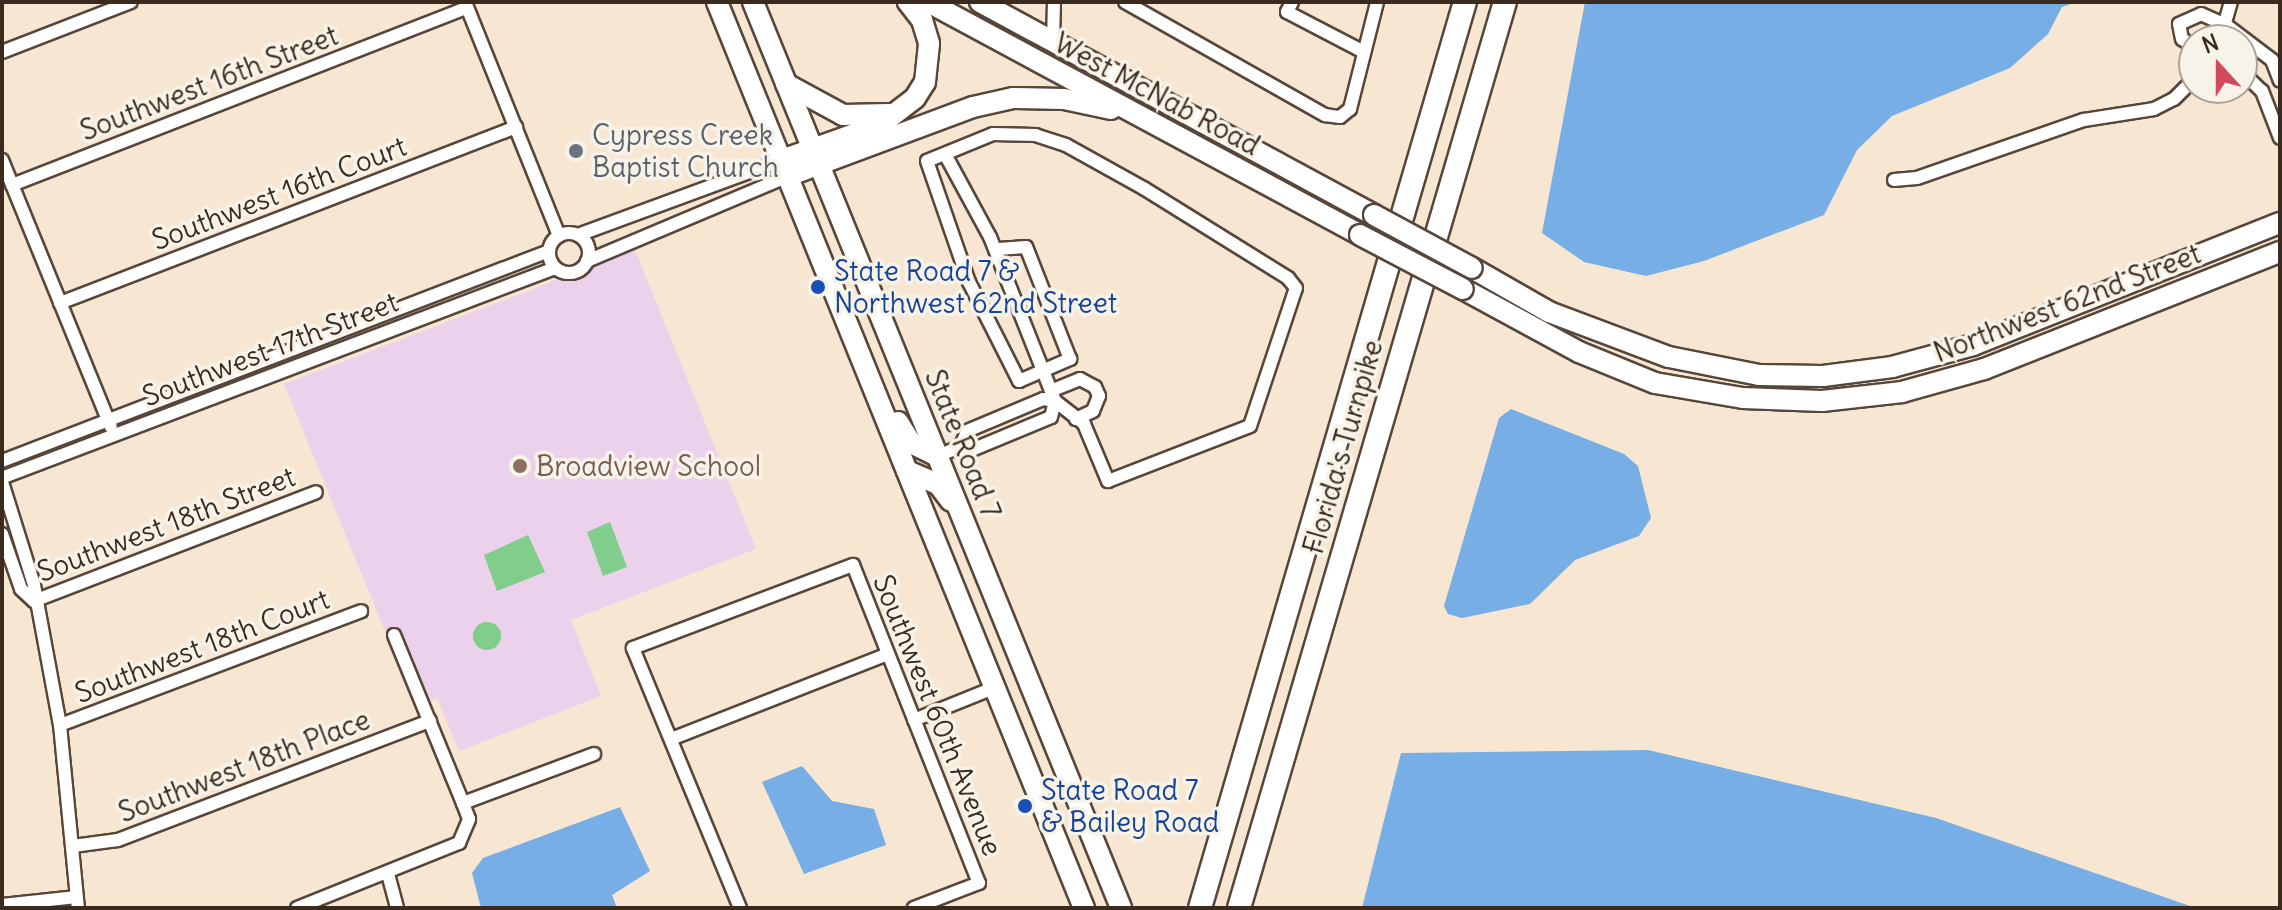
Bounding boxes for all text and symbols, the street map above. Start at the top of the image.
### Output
street label: Southwest 16th Street [75,18,343,148]
north arrow [2178,24,2258,104]
street label: West McNab Road [1048,26,1266,162]
text: N [2198,28,2222,59]
place label: Cypress Creek Baptist Church [592,118,779,184]
street label: Southwest 16th Court [147,129,411,257]
marker: Cypress Creek Baptist Church [567,142,585,160]
street label: Northwest 62nd Street [1929,237,2205,369]
place label: State Road 7 & Northwest 62nd Street [834,254,1117,320]
marker: State Road 7 & Northwest 62nd Street [809,278,827,296]
street label: Southwest 17th Street [138,285,402,413]
street label: Florida's Turnpike [1296,336,1390,558]
street label: State Road 7 [918,365,1008,523]
place label: Broadview School [536,449,761,483]
marker: Broadview School [511,457,529,475]
street label: Southwest 18th Street [32,459,300,589]
street label: Southwest 60th Avenue [866,570,1010,860]
street label: Southwest 18th Court [70,582,334,710]
street label: Southwest 18th Place [114,703,374,829]
place label: State Road 7 & Bailey Road [1041,773,1219,839]
marker: State Road 7 & Bailey Road [1016,797,1034,815]

